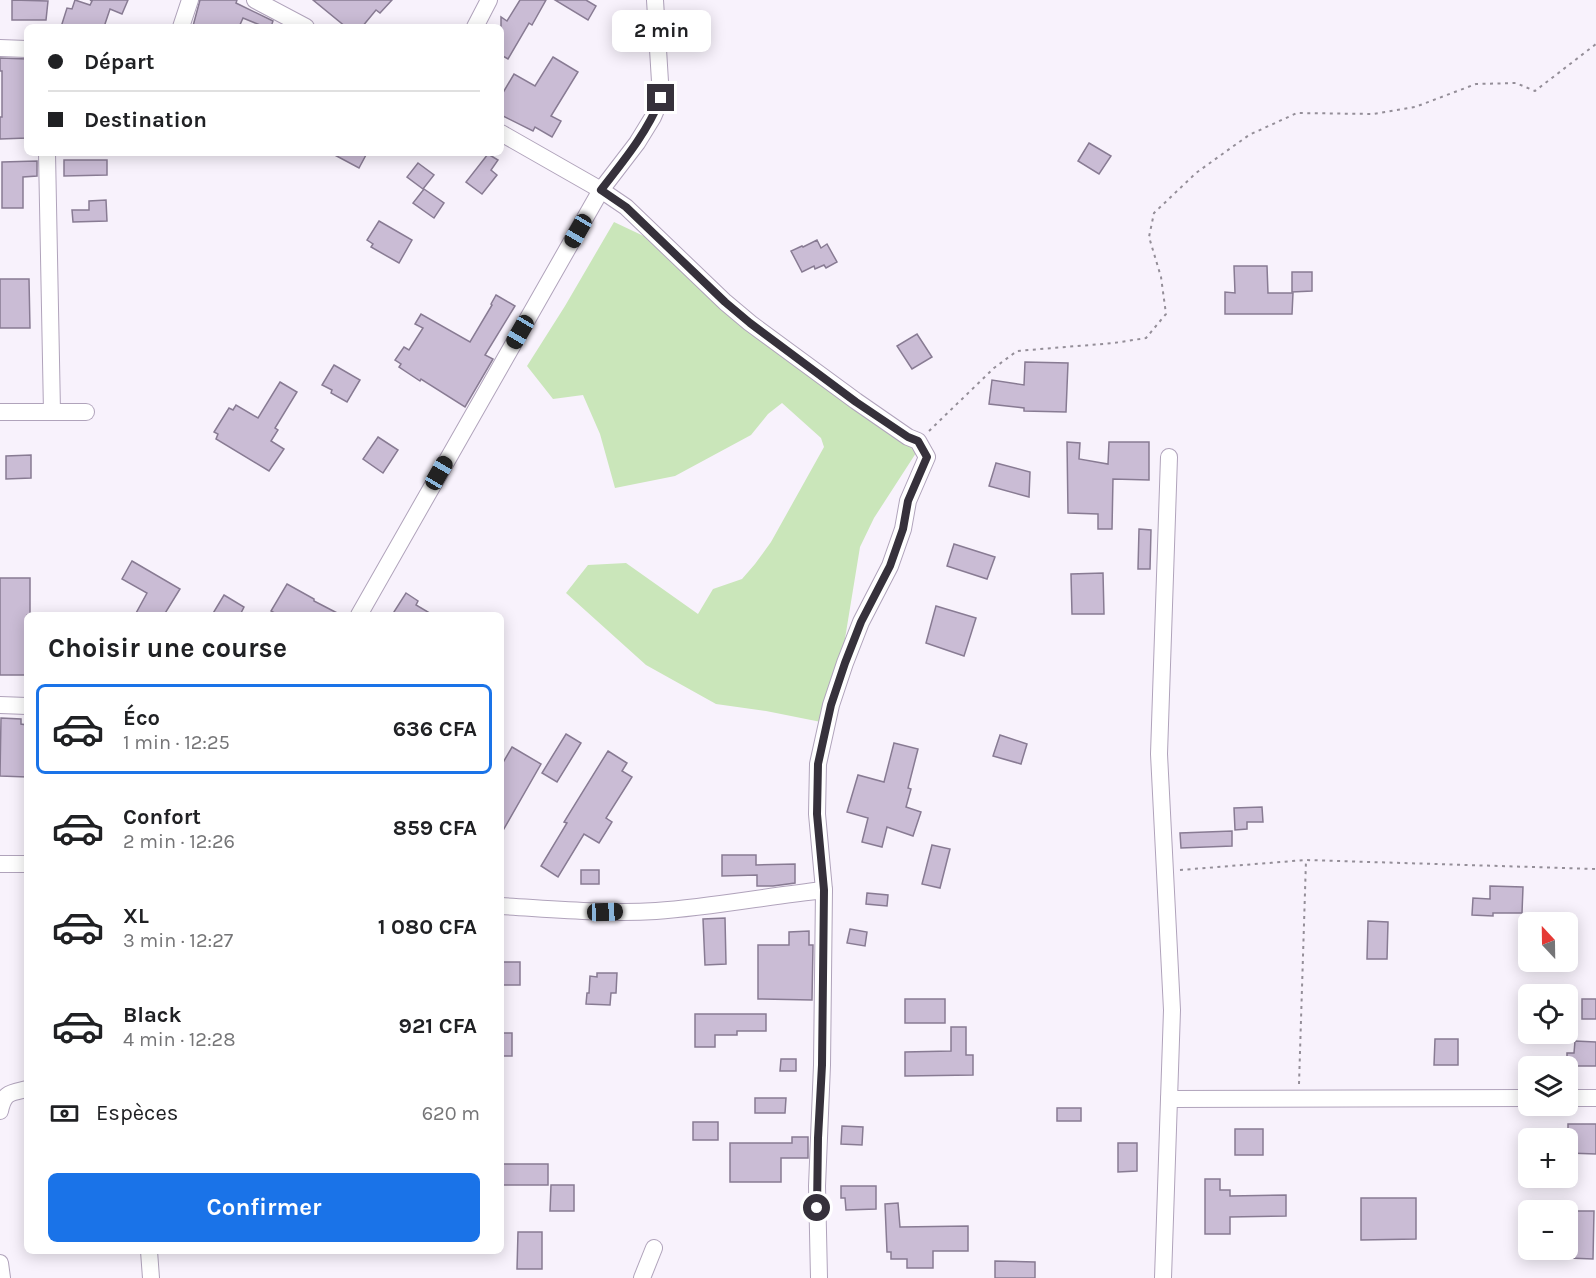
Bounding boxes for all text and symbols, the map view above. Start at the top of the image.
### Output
callout: 2 min [612,11,710,53]
text: 2 min [634,19,689,42]
text: Départ [84,49,154,75]
route end [647,84,674,111]
text: Destination [84,107,207,133]
car [561,211,595,251]
car [503,312,537,352]
car [422,453,456,493]
text: Choisir une course [48,632,287,664]
icon: car [51,702,105,756]
text: Éco [123,705,160,731]
text: 636 CFA [393,716,477,742]
text: 1 min · 12:25 [123,731,230,754]
icon: car [51,801,105,855]
text: Confort [123,804,201,830]
text: 859 CFA [393,815,477,841]
text: 2 min · 12:26 [123,830,235,853]
icon: car [51,900,105,954]
car [587,902,623,922]
text: XL [123,903,149,929]
north arrow [1518,912,1578,972]
map controls [1518,912,1578,1260]
text: 1 080 CFA [378,914,477,940]
text: 3 min · 12:27 [123,929,233,952]
button: locate [1518,984,1578,1044]
icon: car [51,999,105,1053]
text: Black [123,1002,182,1028]
text: 921 CFA [399,1013,477,1039]
text: 4 min · 12:28 [123,1028,235,1051]
button: layers [1518,1056,1578,1116]
icon: cash [48,1097,81,1130]
text: Espèces [96,1100,178,1126]
text: 620 m [422,1102,480,1125]
button: + [1518,1128,1578,1188]
button: Confirmer [48,1173,480,1242]
route start [803,1194,830,1221]
button: − [1518,1200,1578,1260]

